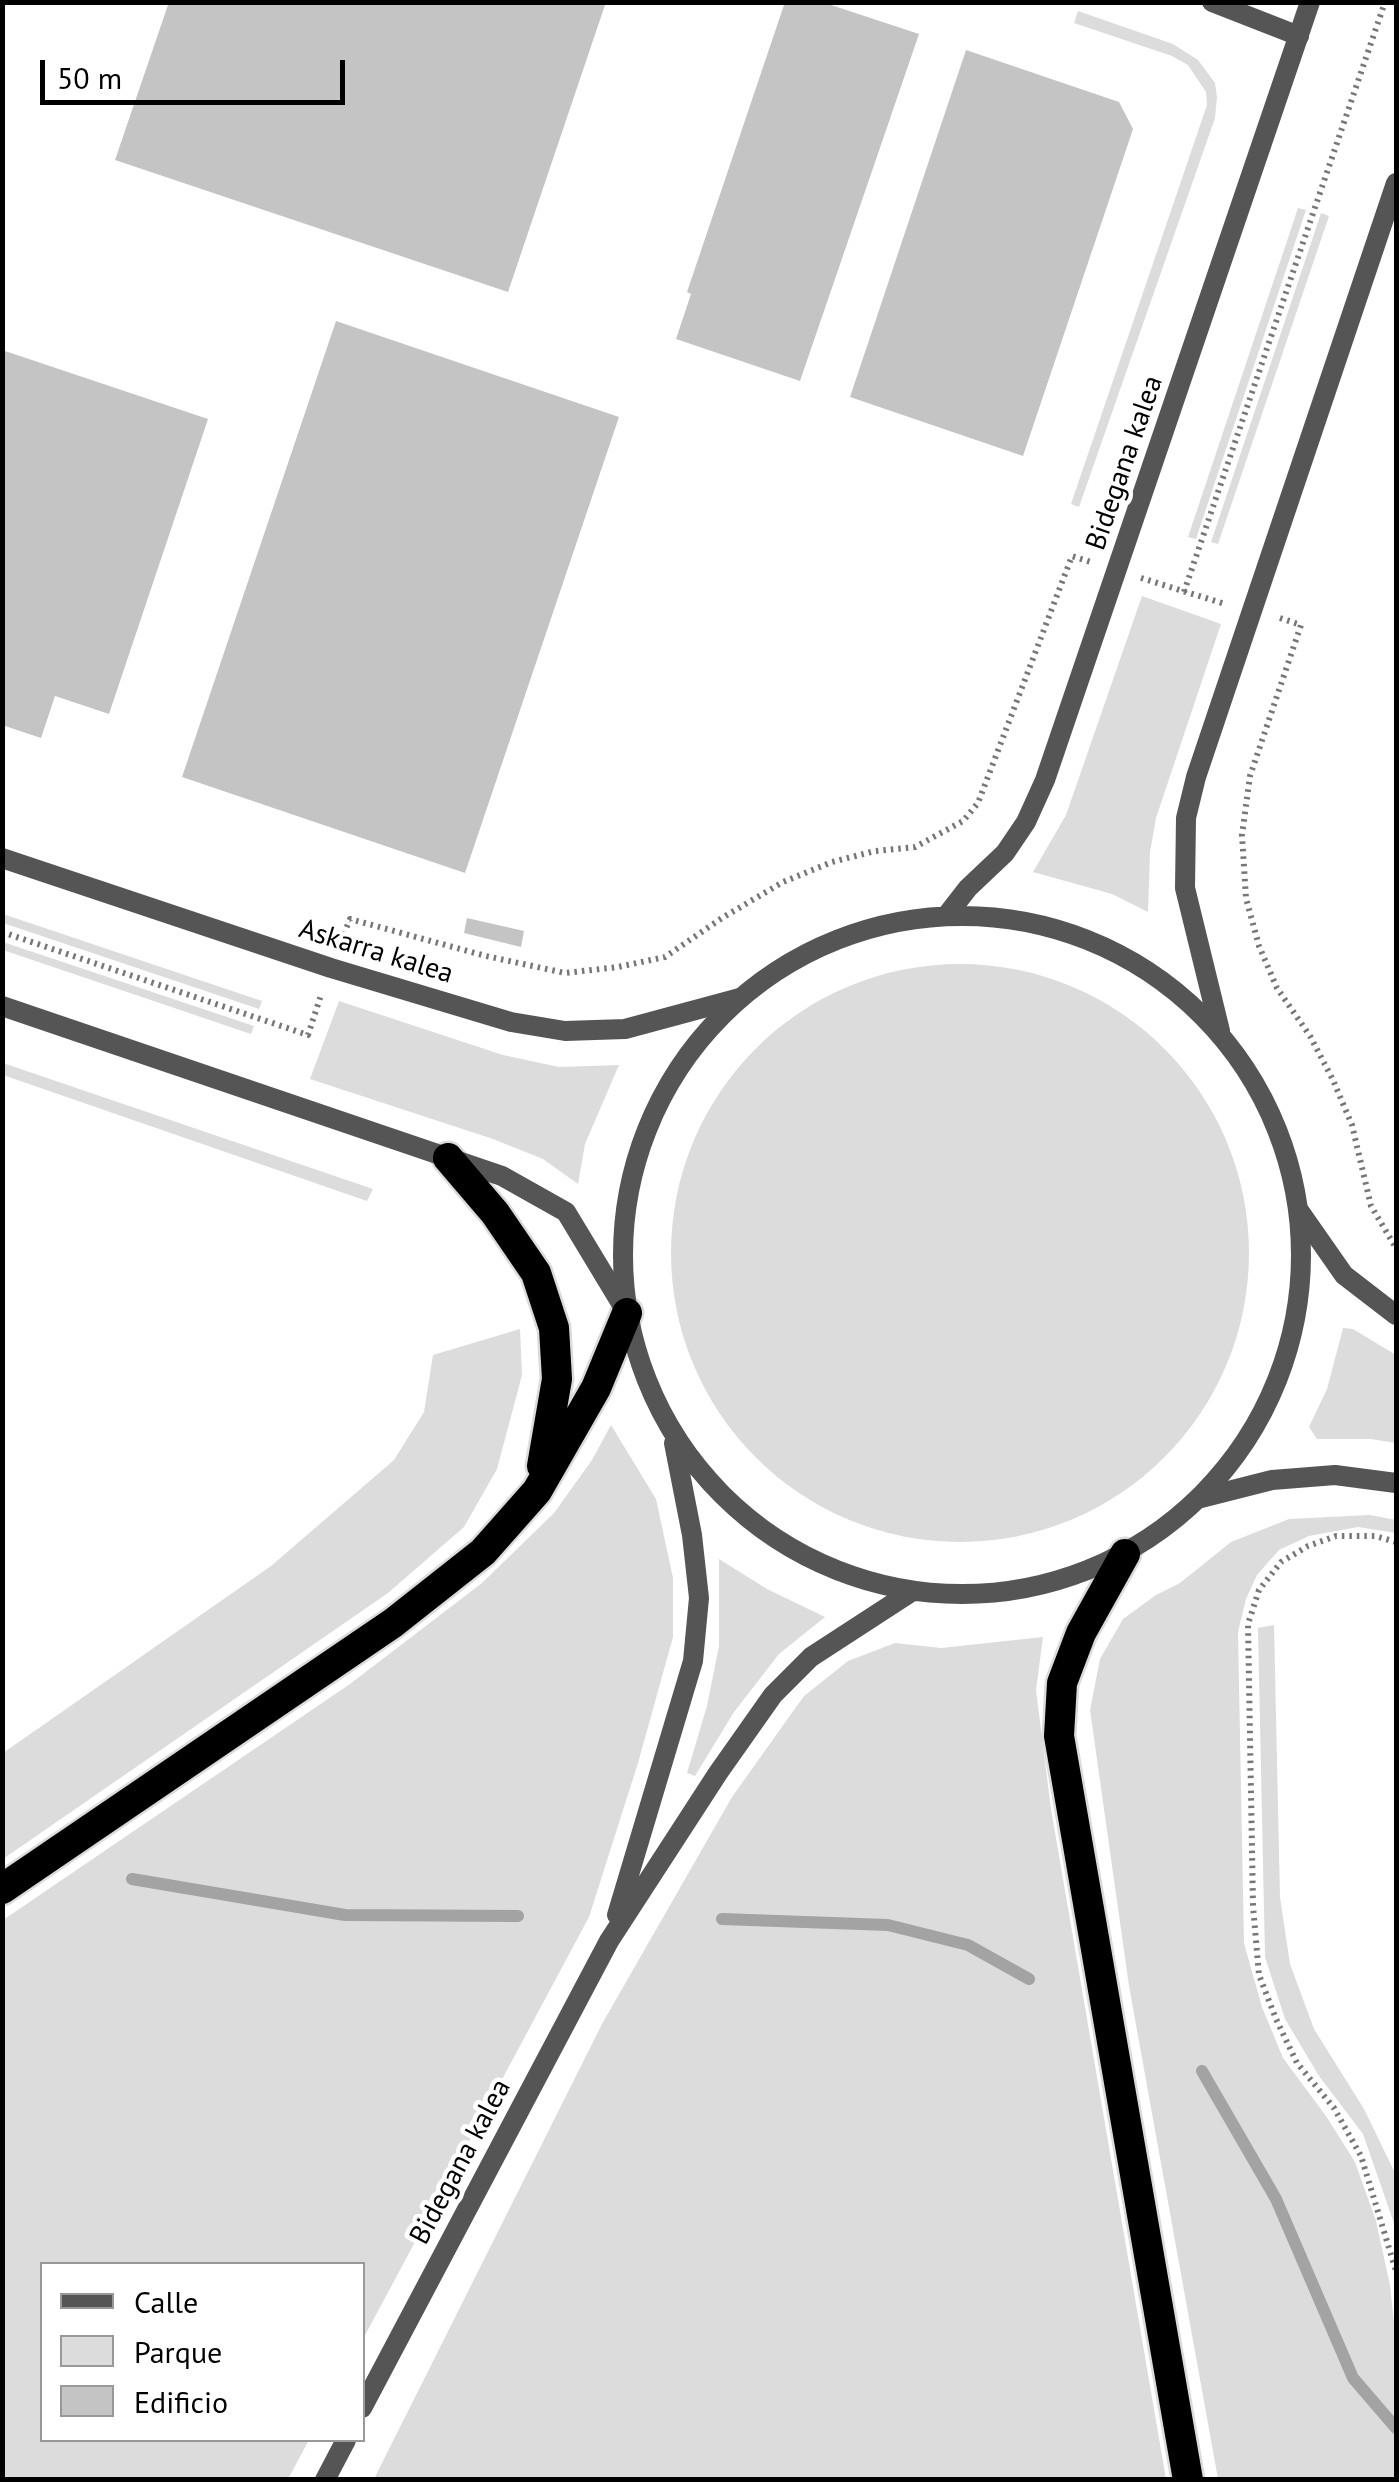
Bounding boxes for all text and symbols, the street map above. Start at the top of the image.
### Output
scale bar [45,40,350,102]
text: 50 m [57,58,122,97]
street label: Bidegana kalea [1079,371,1171,555]
street label: Askarra kalea [295,913,457,991]
street label: Bidegana kalea [403,2074,519,2250]
legend [40,2262,365,2442]
text: Calle [134,2282,198,2321]
text: Parque [134,2332,222,2371]
text: Edificio [134,2382,228,2421]

